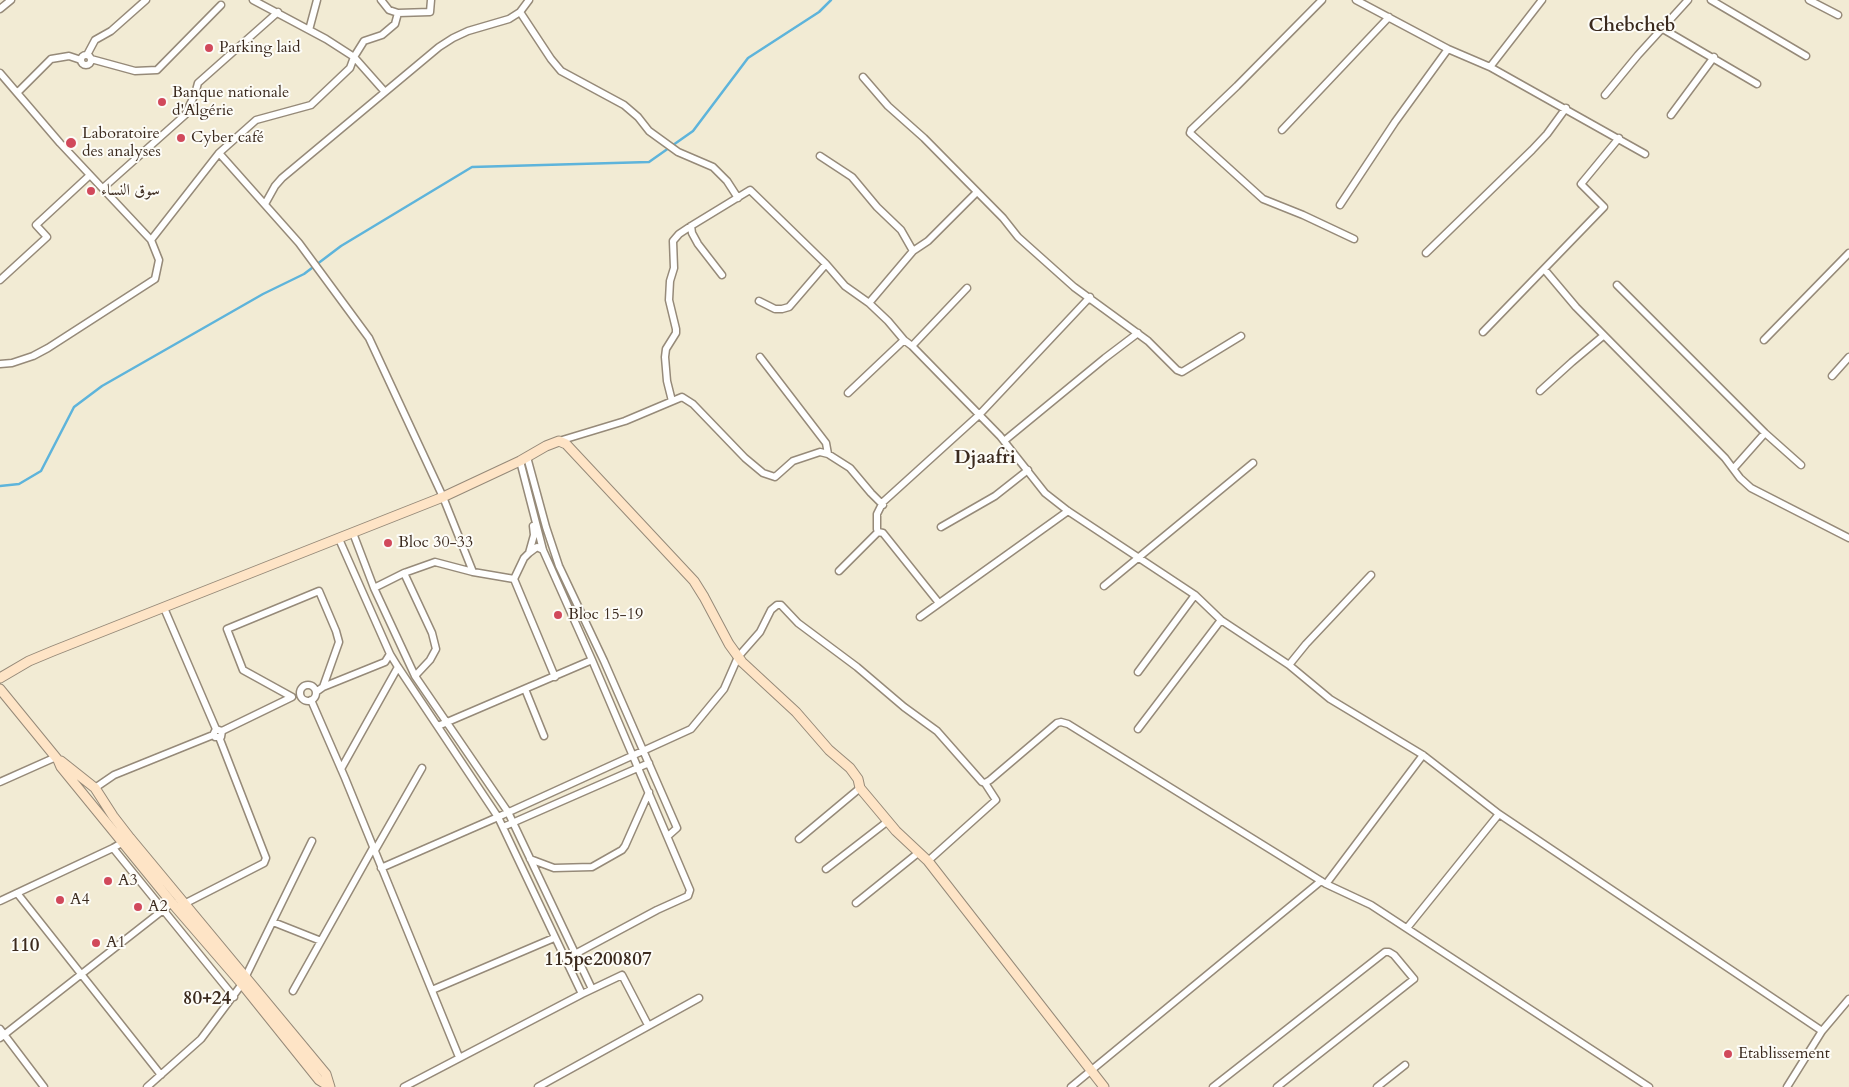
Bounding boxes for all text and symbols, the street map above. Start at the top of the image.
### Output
district label: Chebcheb [1589,16,1675,38]
place label: Parking laid [219,38,301,58]
marker: Parking laid [203,42,215,54]
place label: Banque nationale d'Algérie [172,83,289,121]
marker: Banque nationale d'Algérie [156,96,168,108]
place label: Laboratoire des analyses [82,124,161,162]
place label: Cyber café [191,128,264,148]
marker: Cyber café [175,132,187,144]
marker: Laboratoire des analyses [64,136,78,150]
place label: سوق النساء [101,181,160,201]
marker: سوق النساء [85,185,97,197]
district label: Djaafri [954,448,1016,470]
place label: Bloc 30-33 [398,533,473,553]
marker: Bloc 30-33 [382,537,394,549]
place label: Bloc 15-19 [568,605,643,625]
marker: Bloc 15-19 [552,609,564,621]
place label: A3 [118,871,138,891]
marker: A3 [102,875,114,887]
place label: A4 [70,890,90,910]
marker: A4 [54,894,66,906]
place label: A2 [148,897,168,917]
marker: A2 [132,901,144,913]
place label: A1 [106,933,126,953]
district label: 110 [10,936,40,958]
marker: A1 [90,937,102,949]
district label: 115pe200807 [544,950,652,972]
district label: 80+24 [183,989,231,1011]
place label: Etablissement [1738,1044,1830,1064]
marker: Etablissement [1722,1048,1734,1060]

